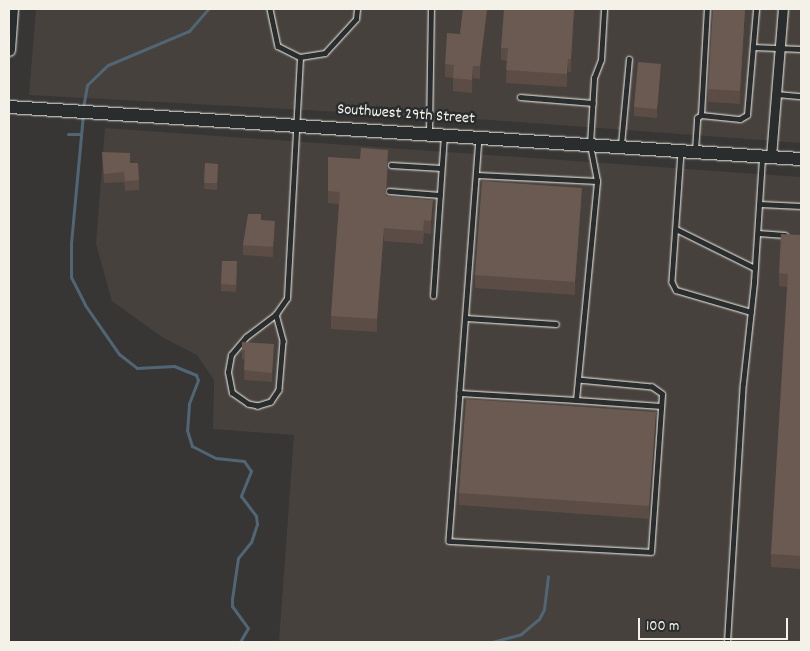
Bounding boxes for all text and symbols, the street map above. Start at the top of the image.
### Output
street label: Southwest 29th Street [336,101,476,129]
scale bar [640,608,790,640]
text: 100 m [646,616,679,638]

